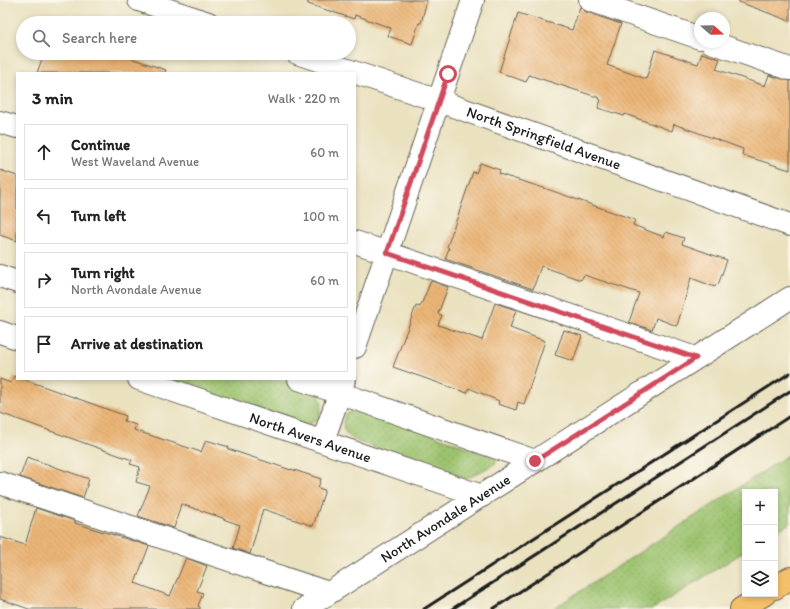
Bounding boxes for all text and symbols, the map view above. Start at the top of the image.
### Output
north arrow [694,12,730,48]
search box [16,16,356,60]
icon: search [30,27,52,49]
text: Search here [62,29,137,47]
route start [439,65,457,83]
text: 3 min [32,88,73,108]
text: Walk · 220 m [268,91,340,106]
street label: North Springfield Avenue [464,102,623,174]
text: Continue [71,136,130,154]
icon: ahead [33,141,55,163]
text: 60 m [310,145,339,160]
text: West Waveland Avenue [71,154,199,169]
icon: left [33,205,55,227]
text: Turn left [71,207,126,225]
text: 100 m [303,209,339,224]
text: Turn right [71,264,135,282]
icon: right [33,269,55,291]
text: 60 m [310,273,339,288]
text: North Avondale Avenue [71,282,202,297]
icon: arrive [33,333,55,355]
text: Arrive at destination [71,335,203,353]
street label: North Avers Avenue [247,408,373,467]
route end [526,452,544,470]
street label: North Avondale Avenue [377,470,514,567]
map controls [742,489,778,597]
button: + [742,489,778,525]
button: − [742,525,778,561]
button: layers [742,561,778,597]

